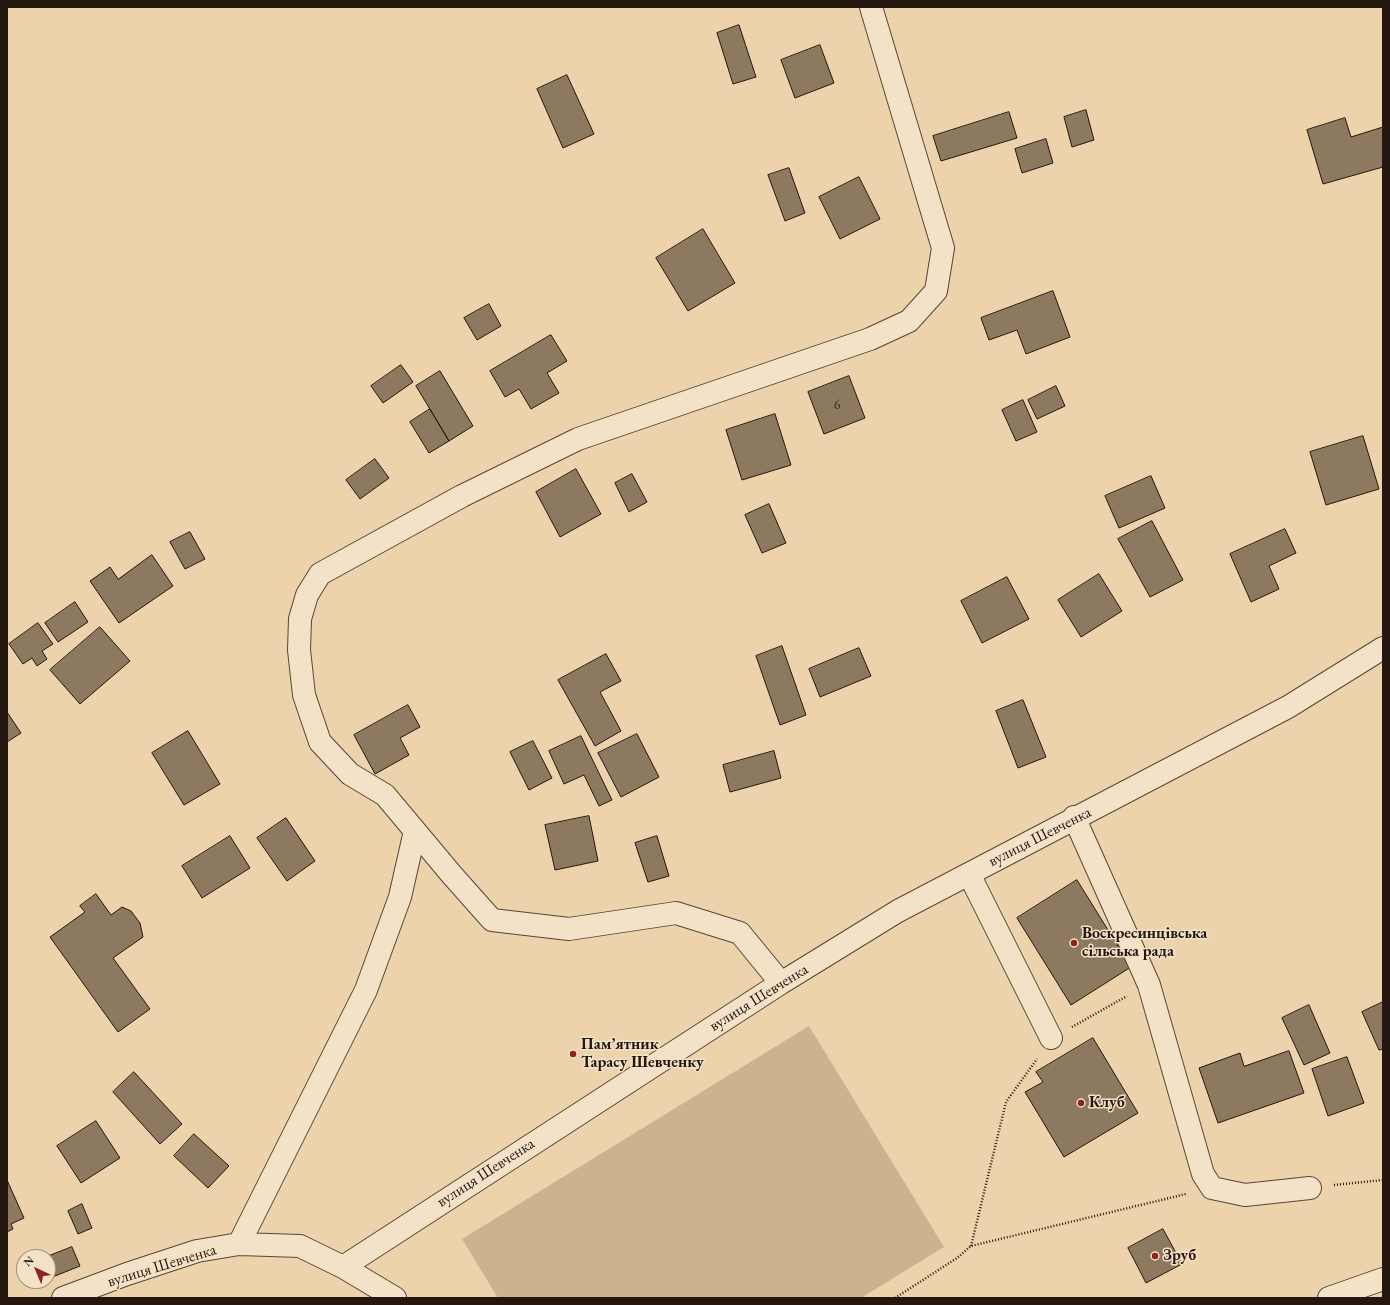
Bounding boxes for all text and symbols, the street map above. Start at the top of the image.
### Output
house number: 6 [834,397,840,413]
street label: вулиця Шевченка [985,803,1095,871]
place label: Воскресинцівська сільська рада [1082,924,1207,962]
marker: Воскресинцівська сільська рада [1069,938,1079,948]
street label: вулиця Шевченка [706,960,812,1036]
place label: Пам’ятник Тарасу Шевченку [581,1035,704,1073]
marker: Пам’ятник Тарасу Шевченку [568,1049,578,1059]
place label: Клуб [1089,1093,1125,1113]
marker: Клуб [1076,1098,1086,1108]
street label: вулиця Шевченка [433,1134,539,1212]
street label: вулиця Шевченка [105,1240,219,1292]
place label: Зруб [1163,1246,1196,1266]
north arrow [16,1249,56,1289]
marker: Зруб [1150,1251,1160,1261]
text: N [20,1253,36,1269]

